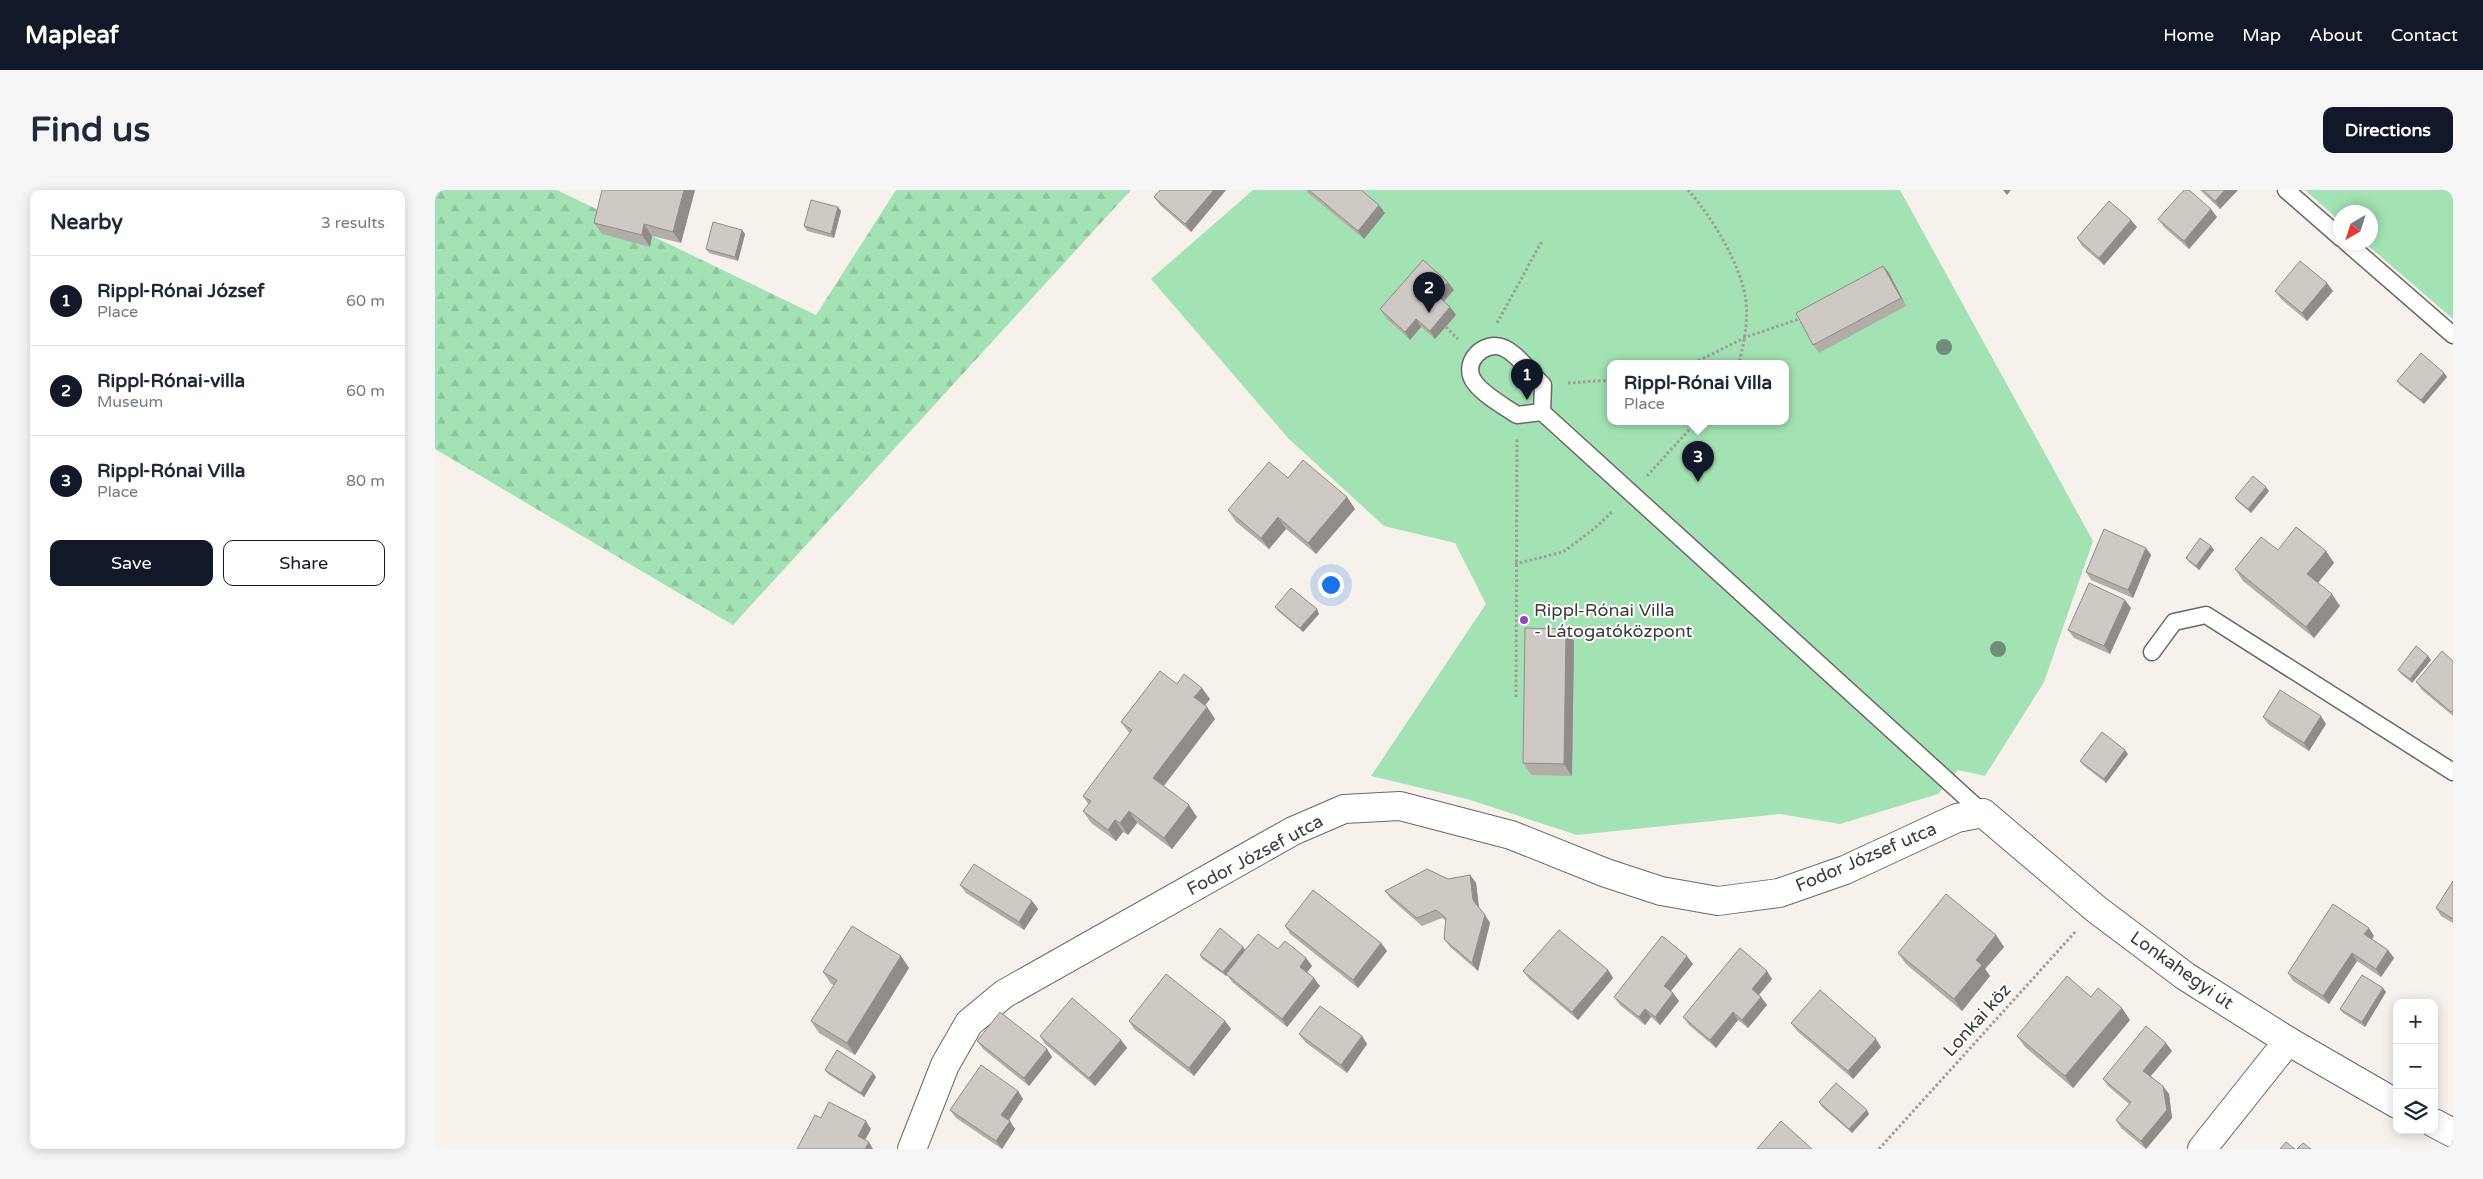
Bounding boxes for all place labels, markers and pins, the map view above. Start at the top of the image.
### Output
pin: 2 [1413,272,1445,313]
pin: 1 [1511,359,1543,400]
pin: 3 [1682,441,1714,482]
place label: Rippl-Rónai Villa - Látogatóközpont [1534,599,1693,642]
marker: Rippl-Rónai Villa - Látogatóközpont [1518,614,1530,626]

